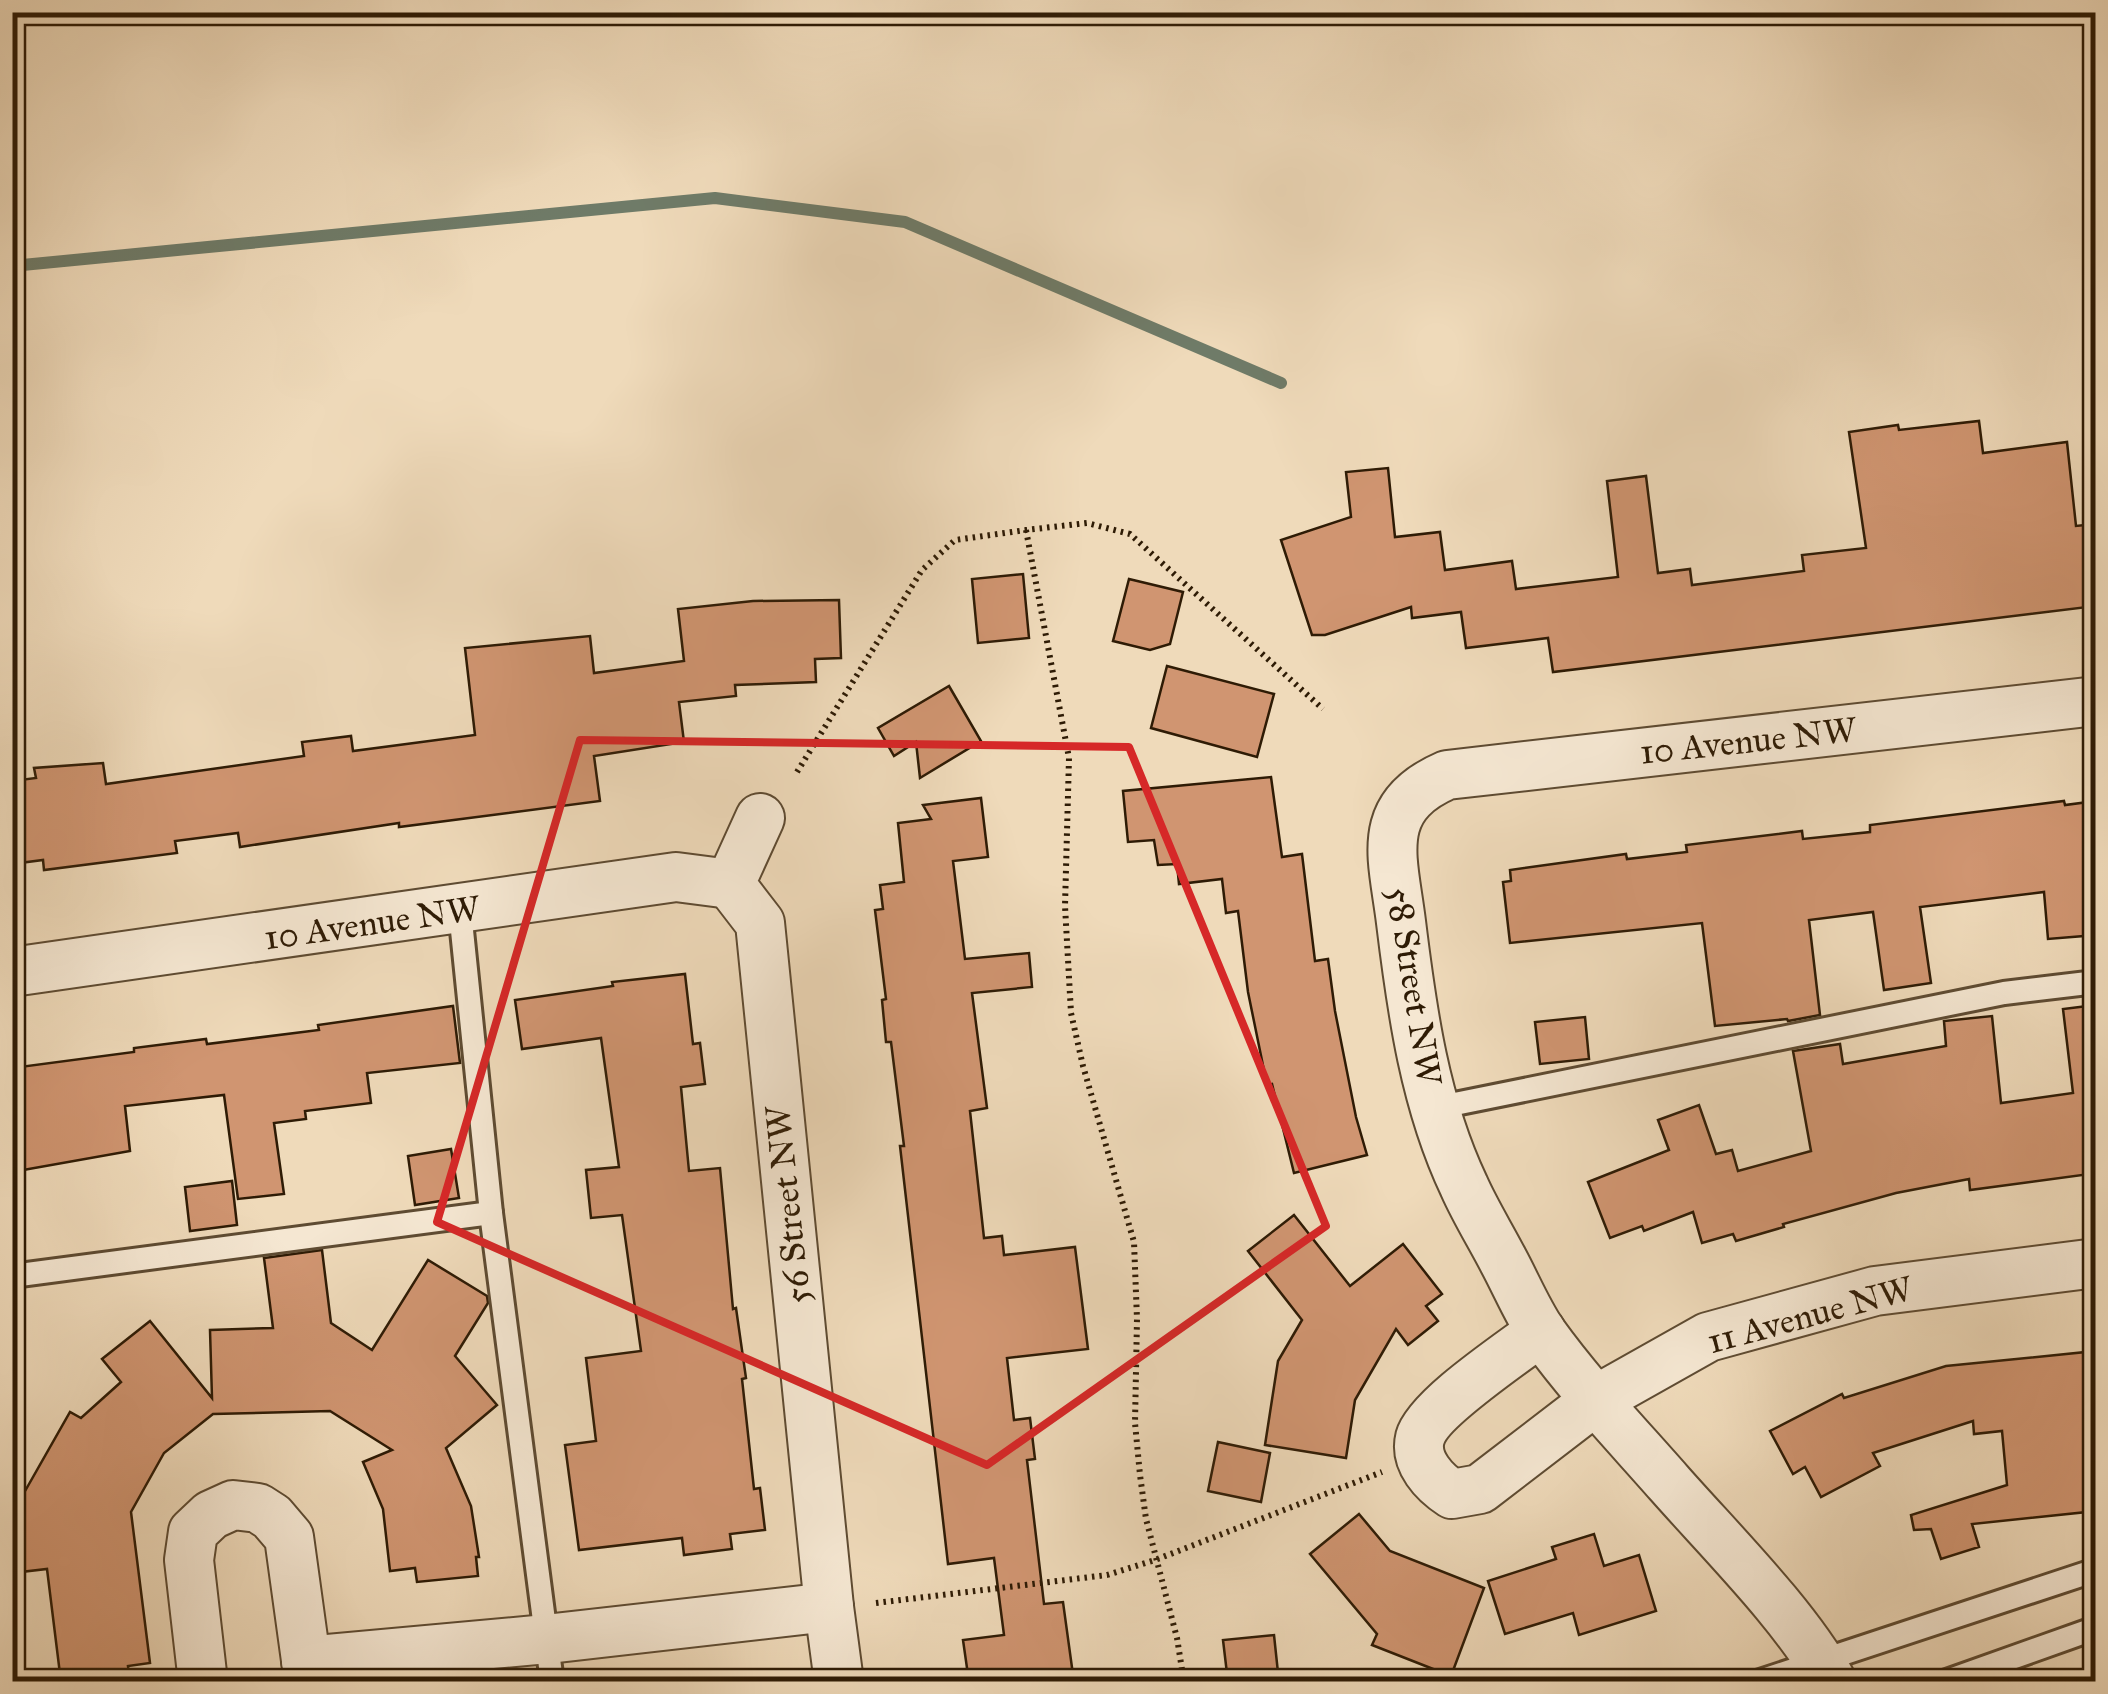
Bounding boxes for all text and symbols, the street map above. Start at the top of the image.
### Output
street label: 10 Avenue NW [1638,708,1859,774]
street label: 58 Street NW [1377,884,1451,1089]
street label: 10 Avenue NW [262,886,483,959]
street label: 56 Street NW [756,1103,820,1306]
street label: 11 Avenue NW [1703,1267,1918,1363]

